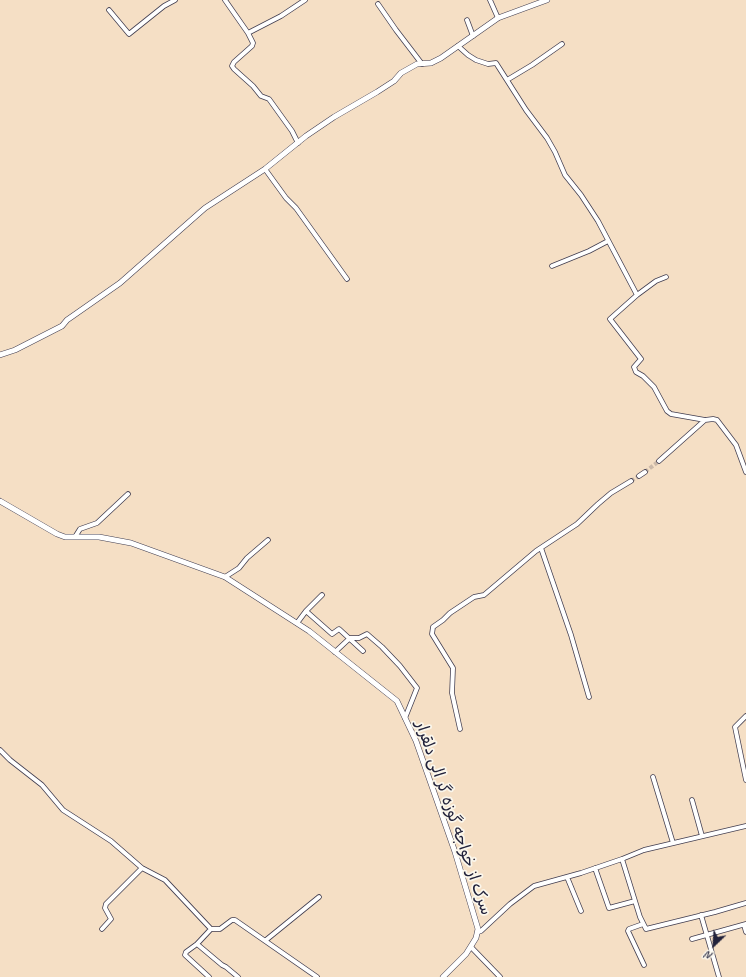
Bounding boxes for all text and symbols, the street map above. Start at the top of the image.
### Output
street label: سرک از خواجه گوزه گر الی دلقرار [411,718,495,918]
north arrow [694,925,734,965]
text: N [703,948,715,964]

